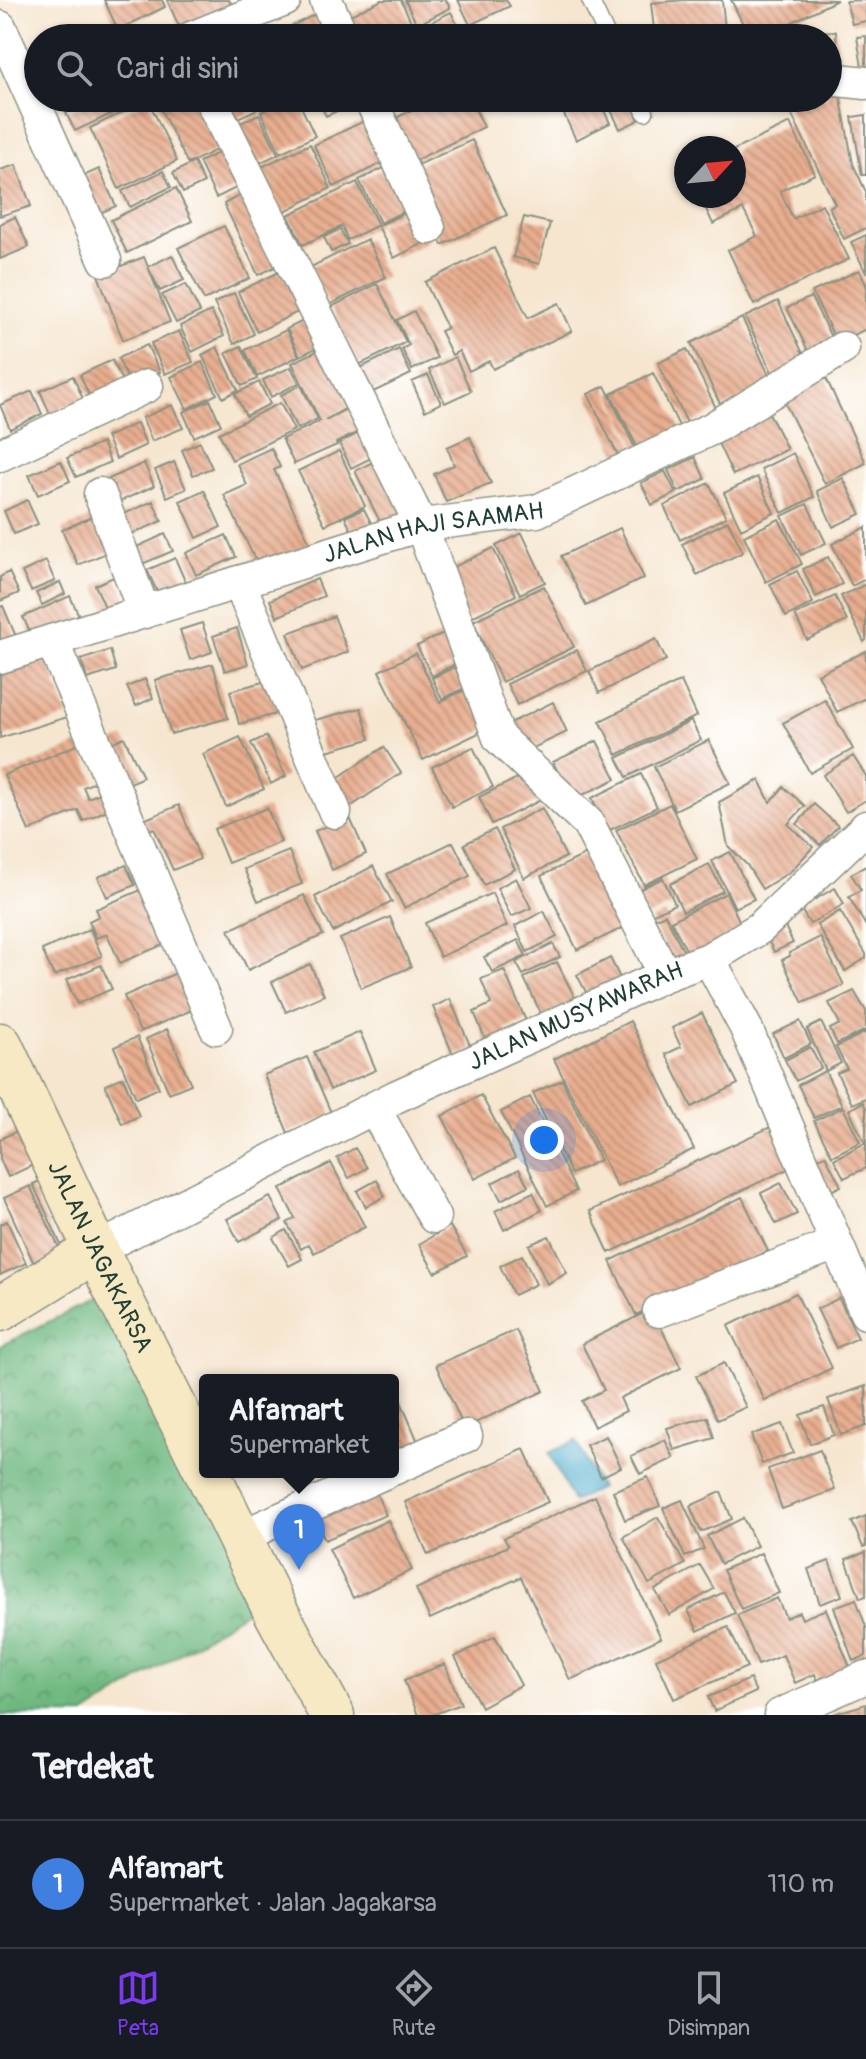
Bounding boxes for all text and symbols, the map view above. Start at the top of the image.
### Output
search box [24,24,842,112]
icon: search [52,46,96,90]
text: Cari di sini [116,50,238,87]
north arrow [674,136,746,208]
street label: JALAN HAJI SAAMAH [320,496,545,570]
street label: JALAN MUSYAWARAH [464,956,687,1077]
your location [524,1120,564,1160]
street label: JALAN JAGAKARSA [41,1156,159,1357]
popup [199,1374,399,1478]
text: Alfamart [228,1392,343,1429]
text: Supermarket [228,1429,370,1461]
pin: 1 [273,1504,325,1570]
text: Terdekat [32,1746,153,1789]
text: Alfamart [108,1850,223,1887]
text: 1 [53,1868,63,1900]
text: 110 m [767,1868,834,1900]
text: Supermarket · Jalan Jagakarsa [108,1887,437,1919]
tab: Peta [116,1966,160,2042]
tab: Rute [392,1966,436,2042]
tab: Disimpan [667,1966,750,2042]

